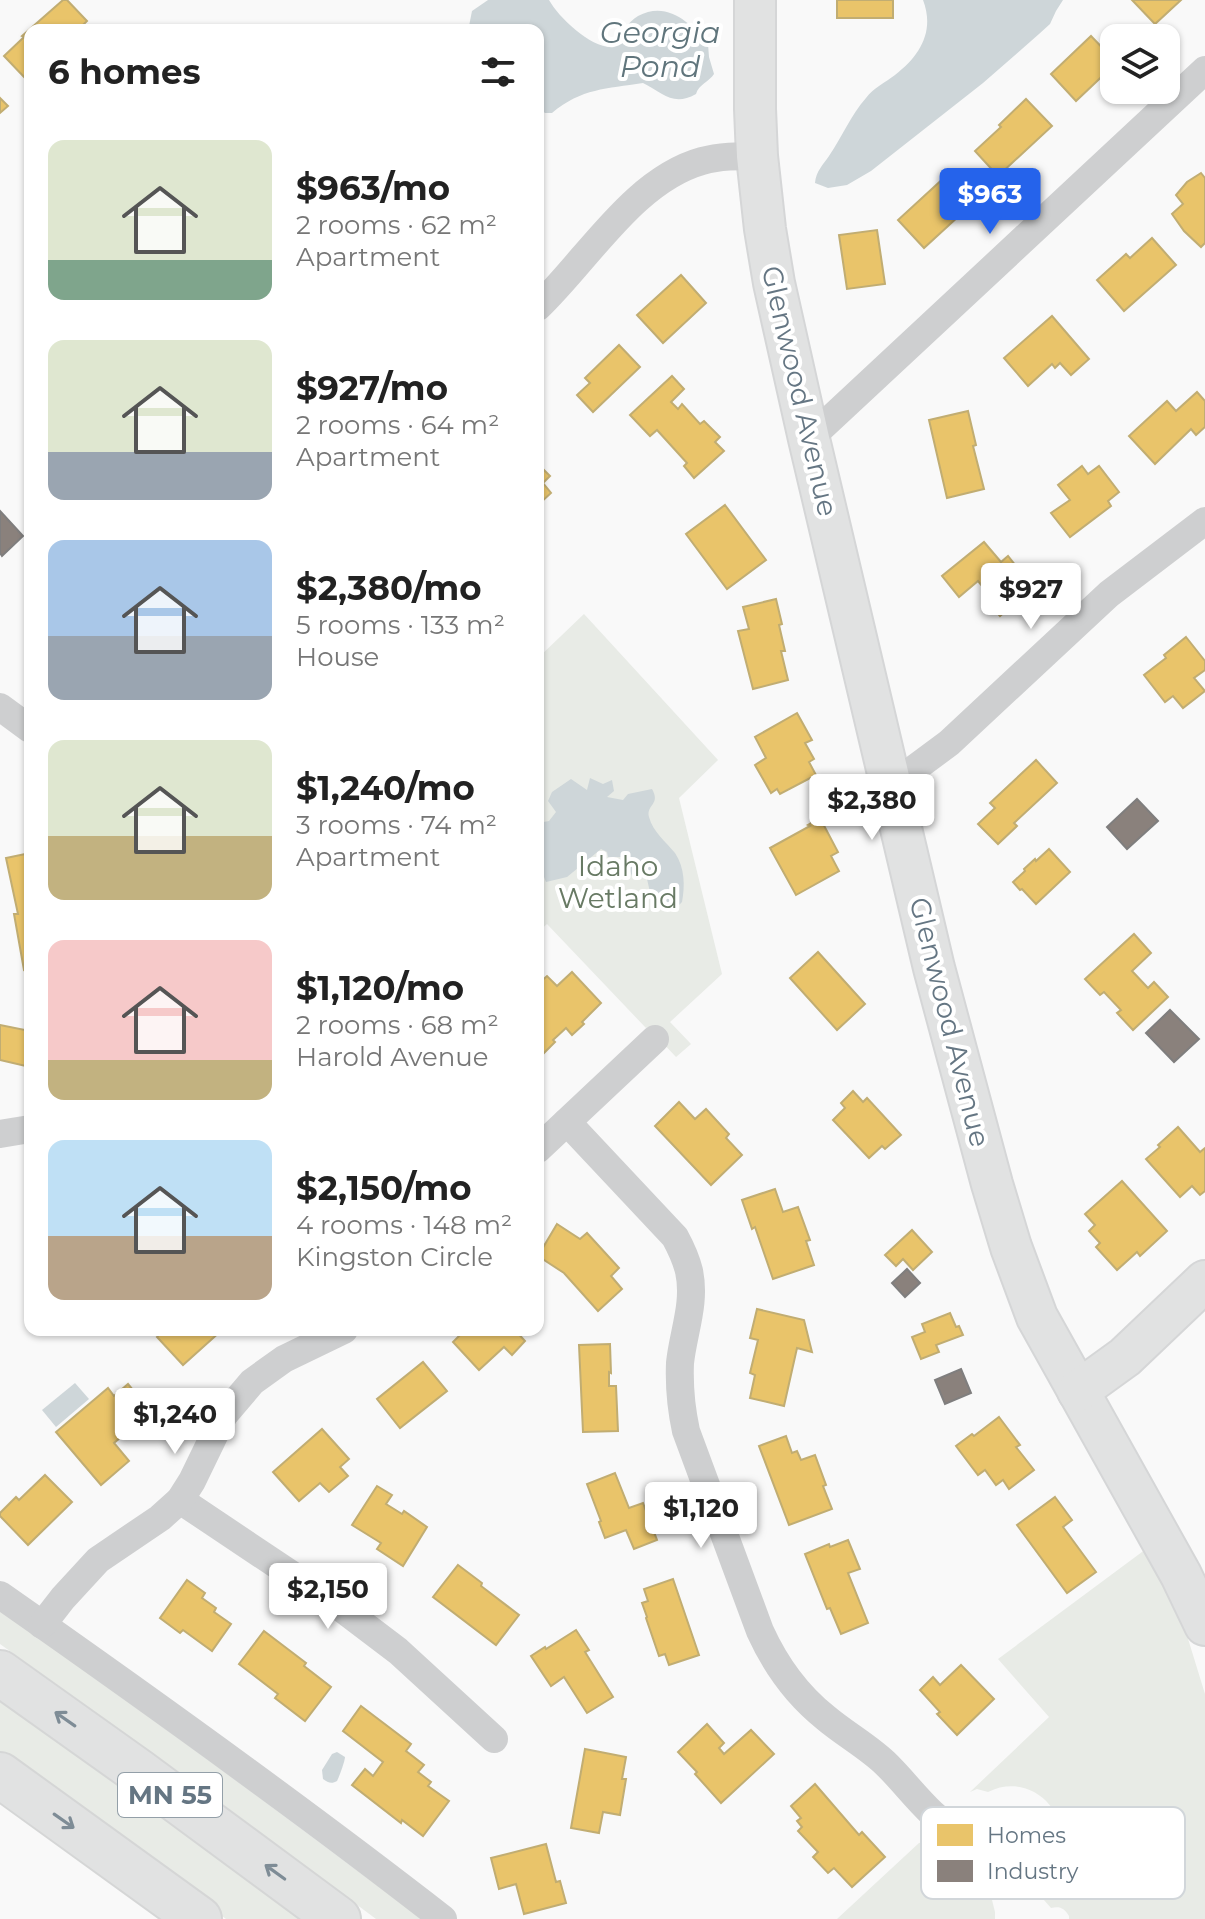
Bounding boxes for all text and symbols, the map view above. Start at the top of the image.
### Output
water label: Georgia Pond [600,14,720,85]
map controls [1100,24,1180,104]
button: layers [1100,24,1180,104]
icon: filters [476,50,520,94]
text: 6 homes [48,51,201,93]
text: $963/mo [296,167,450,209]
pin: $963 [943,168,1037,236]
icon: home [112,172,208,268]
text: $963 [958,178,1022,210]
text: 2 rooms · 62 m² [296,209,497,241]
text: Apartment [296,241,440,273]
street label: Glenwood Avenue [755,262,845,520]
text: $927/mo [296,367,448,409]
icon: home [112,372,208,468]
text: 2 rooms · 64 m² [296,409,499,441]
text: Apartment [296,441,440,473]
pin: $927 [984,563,1078,631]
text: $2,380/mo [296,567,482,609]
icon: home [112,572,208,668]
text: $927 [999,573,1063,605]
text: 5 rooms · 133 m² [296,609,505,641]
text: House [296,641,379,673]
text: $1,240/mo [296,767,475,809]
icon: home [112,772,208,868]
pin: $2,380 [807,774,937,842]
text: $2,380 [827,784,917,816]
text: 3 rooms · 74 m² [296,809,497,841]
text: Apartment [296,841,440,873]
park label: Idaho Wetland [558,849,678,915]
street label: Glenwood Avenue [903,894,997,1150]
text: $1,120/mo [296,967,464,1009]
icon: home [112,972,208,1068]
text: 2 rooms · 68 m² [296,1009,499,1041]
text: Harold Avenue [296,1041,488,1073]
text: $2,150/mo [296,1167,472,1209]
icon: home [112,1172,208,1268]
text: 4 rooms · 148 m² [296,1209,512,1241]
text: Kingston Circle [296,1241,493,1273]
pin: $1,240 [110,1388,240,1456]
text: $1,240 [133,1398,217,1430]
pin: $1,120 [636,1482,766,1550]
text: $1,120 [663,1492,739,1524]
pin: $2,150 [263,1563,393,1631]
text: $2,150 [287,1573,369,1605]
one-way arrow [55,1711,76,1728]
road number: MN 55 [118,1773,222,1817]
legend [921,1807,1185,1899]
one-way arrow [52,1812,74,1829]
text: Homes [987,1822,1066,1849]
text: Industry [987,1858,1079,1885]
one-way arrow [265,1864,286,1881]

